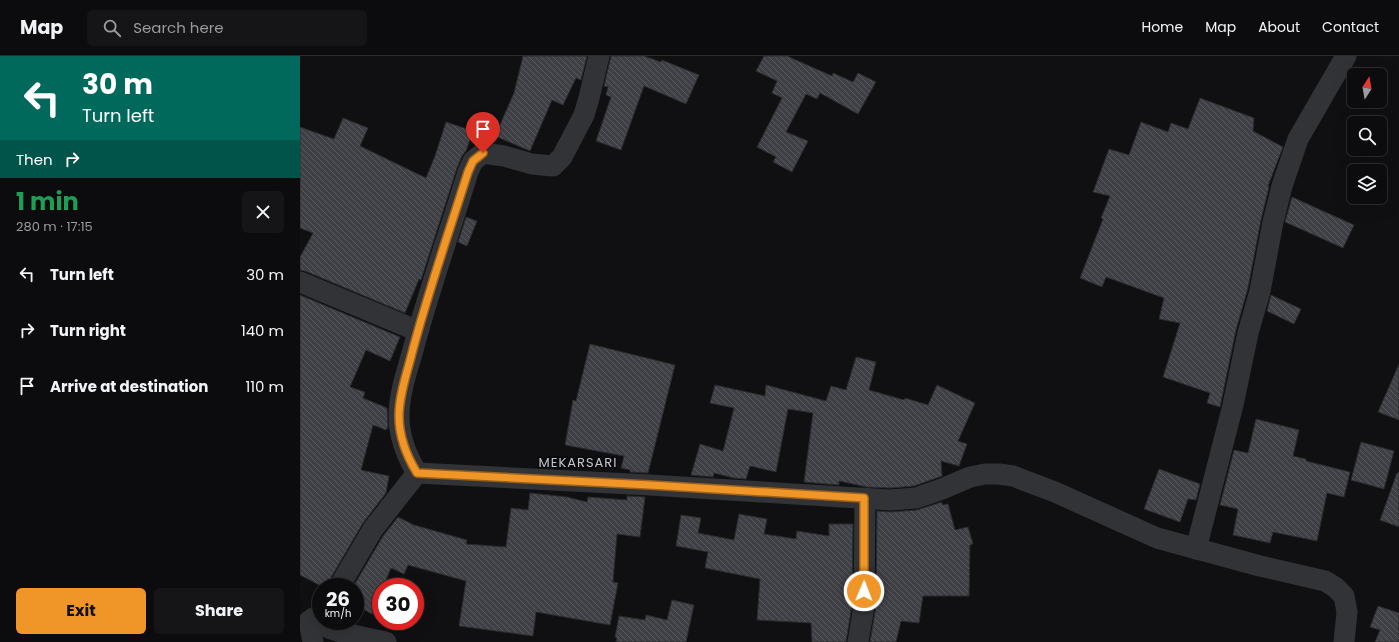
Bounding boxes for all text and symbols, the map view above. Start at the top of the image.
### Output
search box [87,10,367,46]
text: Map [20,14,63,41]
icon: search [101,17,123,39]
text: Search here [133,17,224,38]
text: Home [1141,17,1183,37]
text: Map [1205,17,1236,37]
text: About [1258,17,1300,37]
text: Contact [1322,17,1379,37]
text: 30 m [82,65,153,104]
north arrow [1347,68,1387,108]
map controls [1347,68,1387,204]
icon: left [16,72,68,124]
text: Turn left [82,103,154,128]
pin [466,112,500,153]
button: search [1347,116,1387,156]
icon: arrive [472,118,494,140]
icon: right [61,148,83,170]
text: Then [16,149,53,170]
button: layers [1347,164,1387,204]
text: 1 min [16,185,79,218]
button: close [242,191,284,233]
text: 280 m · 17:15 [16,217,93,236]
icon: left [16,263,38,285]
text: Turn left [50,264,114,285]
text: 30 m [246,264,284,285]
icon: right [16,319,38,341]
text: Turn right [50,320,126,341]
text: 140 m [241,320,284,341]
icon: arrive [16,375,38,397]
text: Arrive at destination [50,376,208,397]
text: 110 m [246,376,284,397]
district label: MEKARSARI [539,453,617,472]
position arrow [843,570,885,612]
speed limit sign: 30 [372,578,424,630]
text: 26 [326,585,350,613]
button: Exit [16,588,146,634]
button: Share [154,588,284,634]
text: km/h [325,606,351,621]

